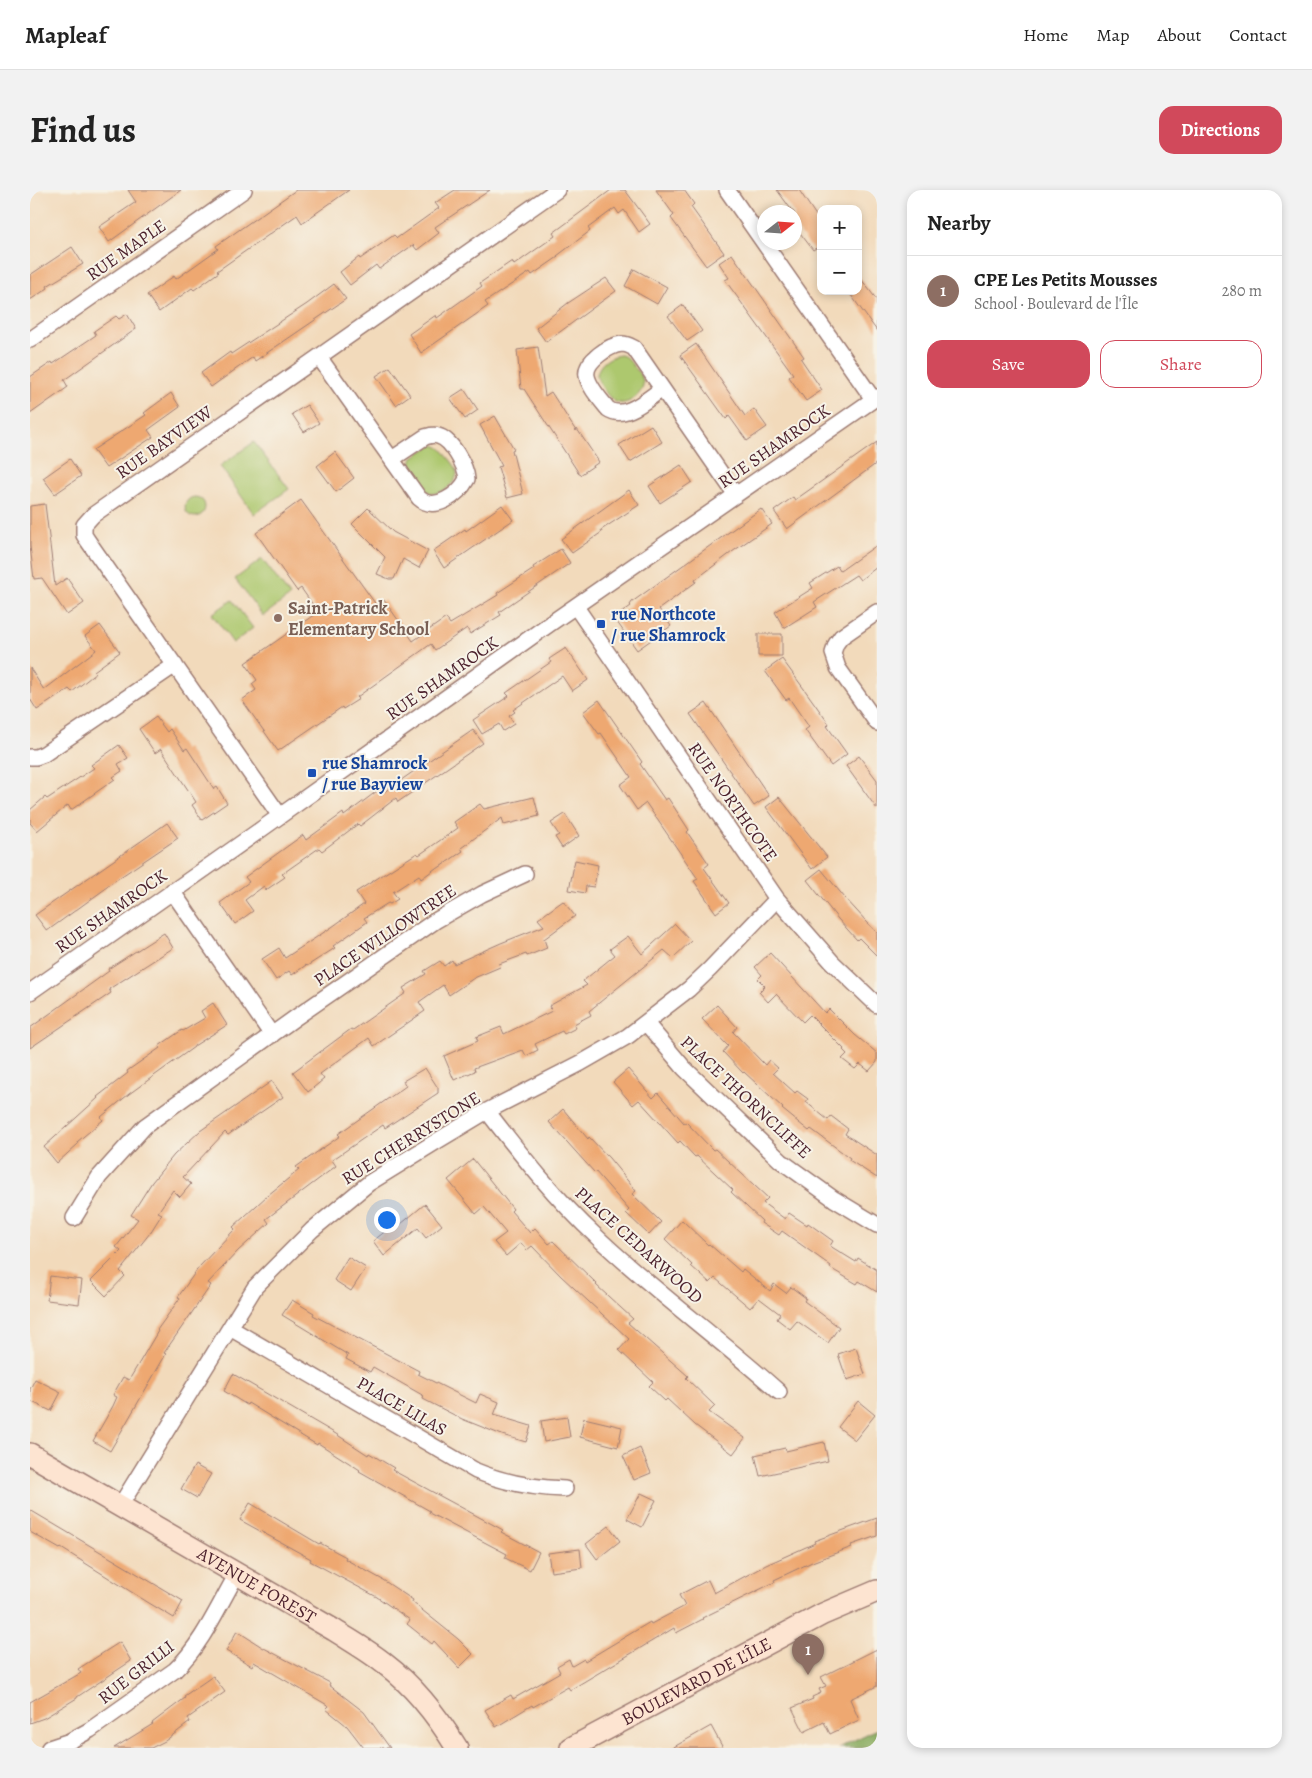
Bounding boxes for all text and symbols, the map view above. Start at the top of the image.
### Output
text: Mapleaf [25,19,107,51]
text: Home [1023,23,1068,47]
text: Map [1096,23,1129,47]
text: About [1157,23,1201,47]
text: Contact [1229,23,1287,47]
text: Find us [30,106,136,154]
button: Directions [1159,106,1282,154]
north arrow [757,205,802,250]
map controls [817,205,862,295]
button: + [817,205,862,250]
text: Nearby [927,209,990,237]
street label: RUE MAPLE [81,214,171,286]
button: − [817,250,862,295]
text: CPE Les Petits Mousses [974,267,1157,293]
text: 1 [940,280,946,302]
text: 280 m [1222,280,1262,302]
text: School · Boulevard de l'Île [974,293,1138,315]
button: Save [927,340,1090,388]
button: Share [1100,340,1262,388]
street label: RUE SHAMROCK [713,398,835,494]
street label: RUE BAYVIEW [111,400,217,484]
place label: Saint-Patrick Elementary School [288,596,430,641]
place label: rue Northcote / rue Shamrock [611,602,726,647]
marker: Saint-Patrick Elementary School [272,612,284,624]
marker: rue Northcote / rue Shamrock [595,618,607,630]
street label: RUE SHAMROCK [381,630,503,726]
street label: RUE NORTHCOTE [683,738,783,866]
place label: rue Shamrock / rue Bayview [322,751,428,796]
marker: rue Shamrock / rue Bayview [306,767,318,779]
street label: RUE SHAMROCK [50,863,172,959]
street label: PLACE WILLOWTREE [309,878,461,992]
street label: PLACE THORNCLIFFE [675,1030,817,1164]
street label: RUE CHERRYSTONE [337,1086,485,1190]
street label: PLACE CEDARWOOD [570,1181,708,1309]
your location [374,1207,400,1233]
street label: PLACE LILAS [353,1371,451,1441]
street label: AVENUE FOREST [192,1541,321,1629]
street label: BOULEVARD DE L'ÎLE [617,1632,775,1731]
pin: 1 [792,1634,824,1675]
street label: RUE GRILLI [93,1635,179,1709]

